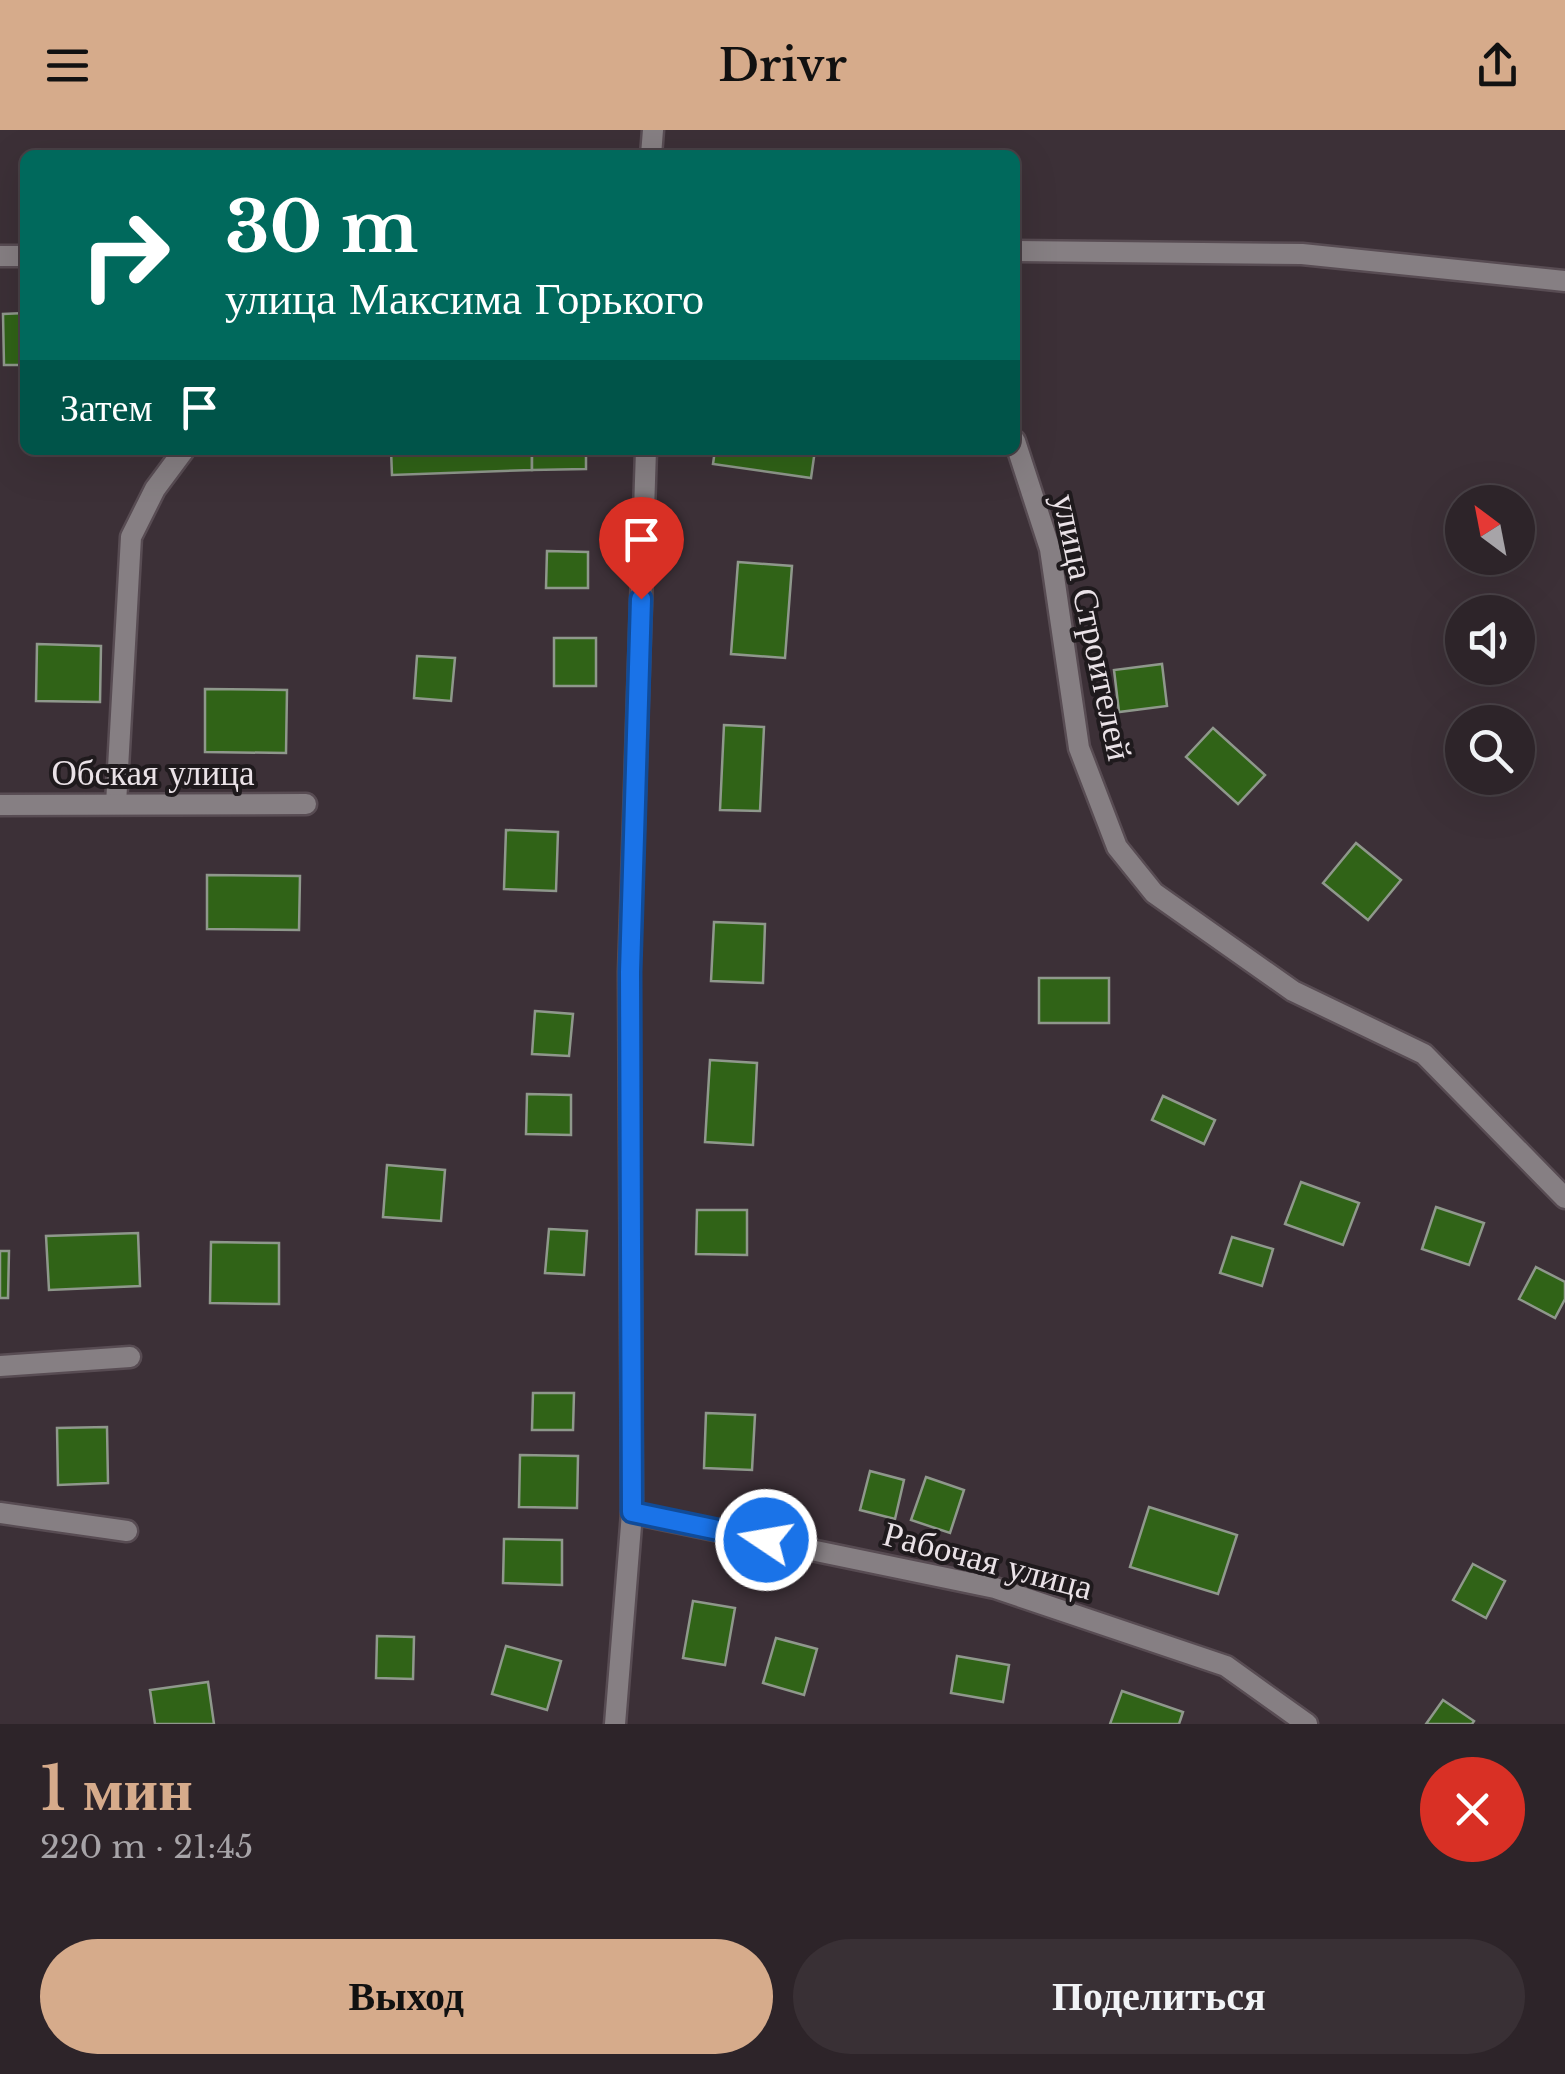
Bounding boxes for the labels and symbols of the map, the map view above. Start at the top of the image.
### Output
north arrow [1445,485,1535,575]
street label: улица Строителей [1044,490,1142,764]
pin [599,497,684,600]
street label: Обская улица [51,751,255,794]
position arrow [714,1488,818,1592]
street label: Рабочая улица [879,1511,1098,1609]

